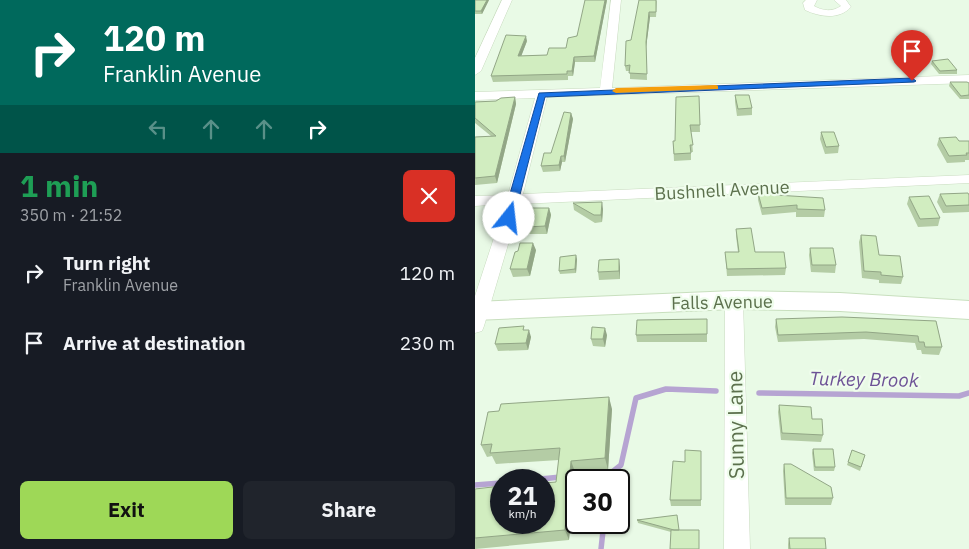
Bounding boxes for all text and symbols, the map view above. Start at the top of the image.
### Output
text: 120 m [103,15,206,61]
icon: right [20,20,85,85]
pin [891,30,933,81]
icon: arrive [898,37,926,65]
text: Franklin Avenue [103,59,261,88]
icon: left [144,115,172,143]
icon: ahead [197,115,225,143]
icon: ahead [250,115,278,143]
icon: right [303,115,331,143]
text: 1 min [20,166,98,205]
button: close [403,170,455,222]
street label: Bushnell Avenue [654,175,790,205]
position arrow [482,191,534,243]
text: 350 m · 21:52 [20,205,122,225]
text: Turn right [63,251,150,275]
icon: right [20,259,48,287]
text: 120 m [400,261,455,285]
text: Franklin Avenue [63,275,178,295]
street label: Falls Avenue [671,290,773,314]
icon: arrive [20,329,48,357]
text: Arrive at destination [63,331,246,355]
text: 230 m [400,331,455,355]
water label: Turkey Brook [809,366,920,392]
street label: Sunny Lane [720,371,750,479]
speed limit sign: 30 [565,469,630,534]
text: 21 [507,479,538,512]
button: Exit [20,481,233,539]
button: Share [243,481,455,539]
text: km/h [508,506,537,521]

